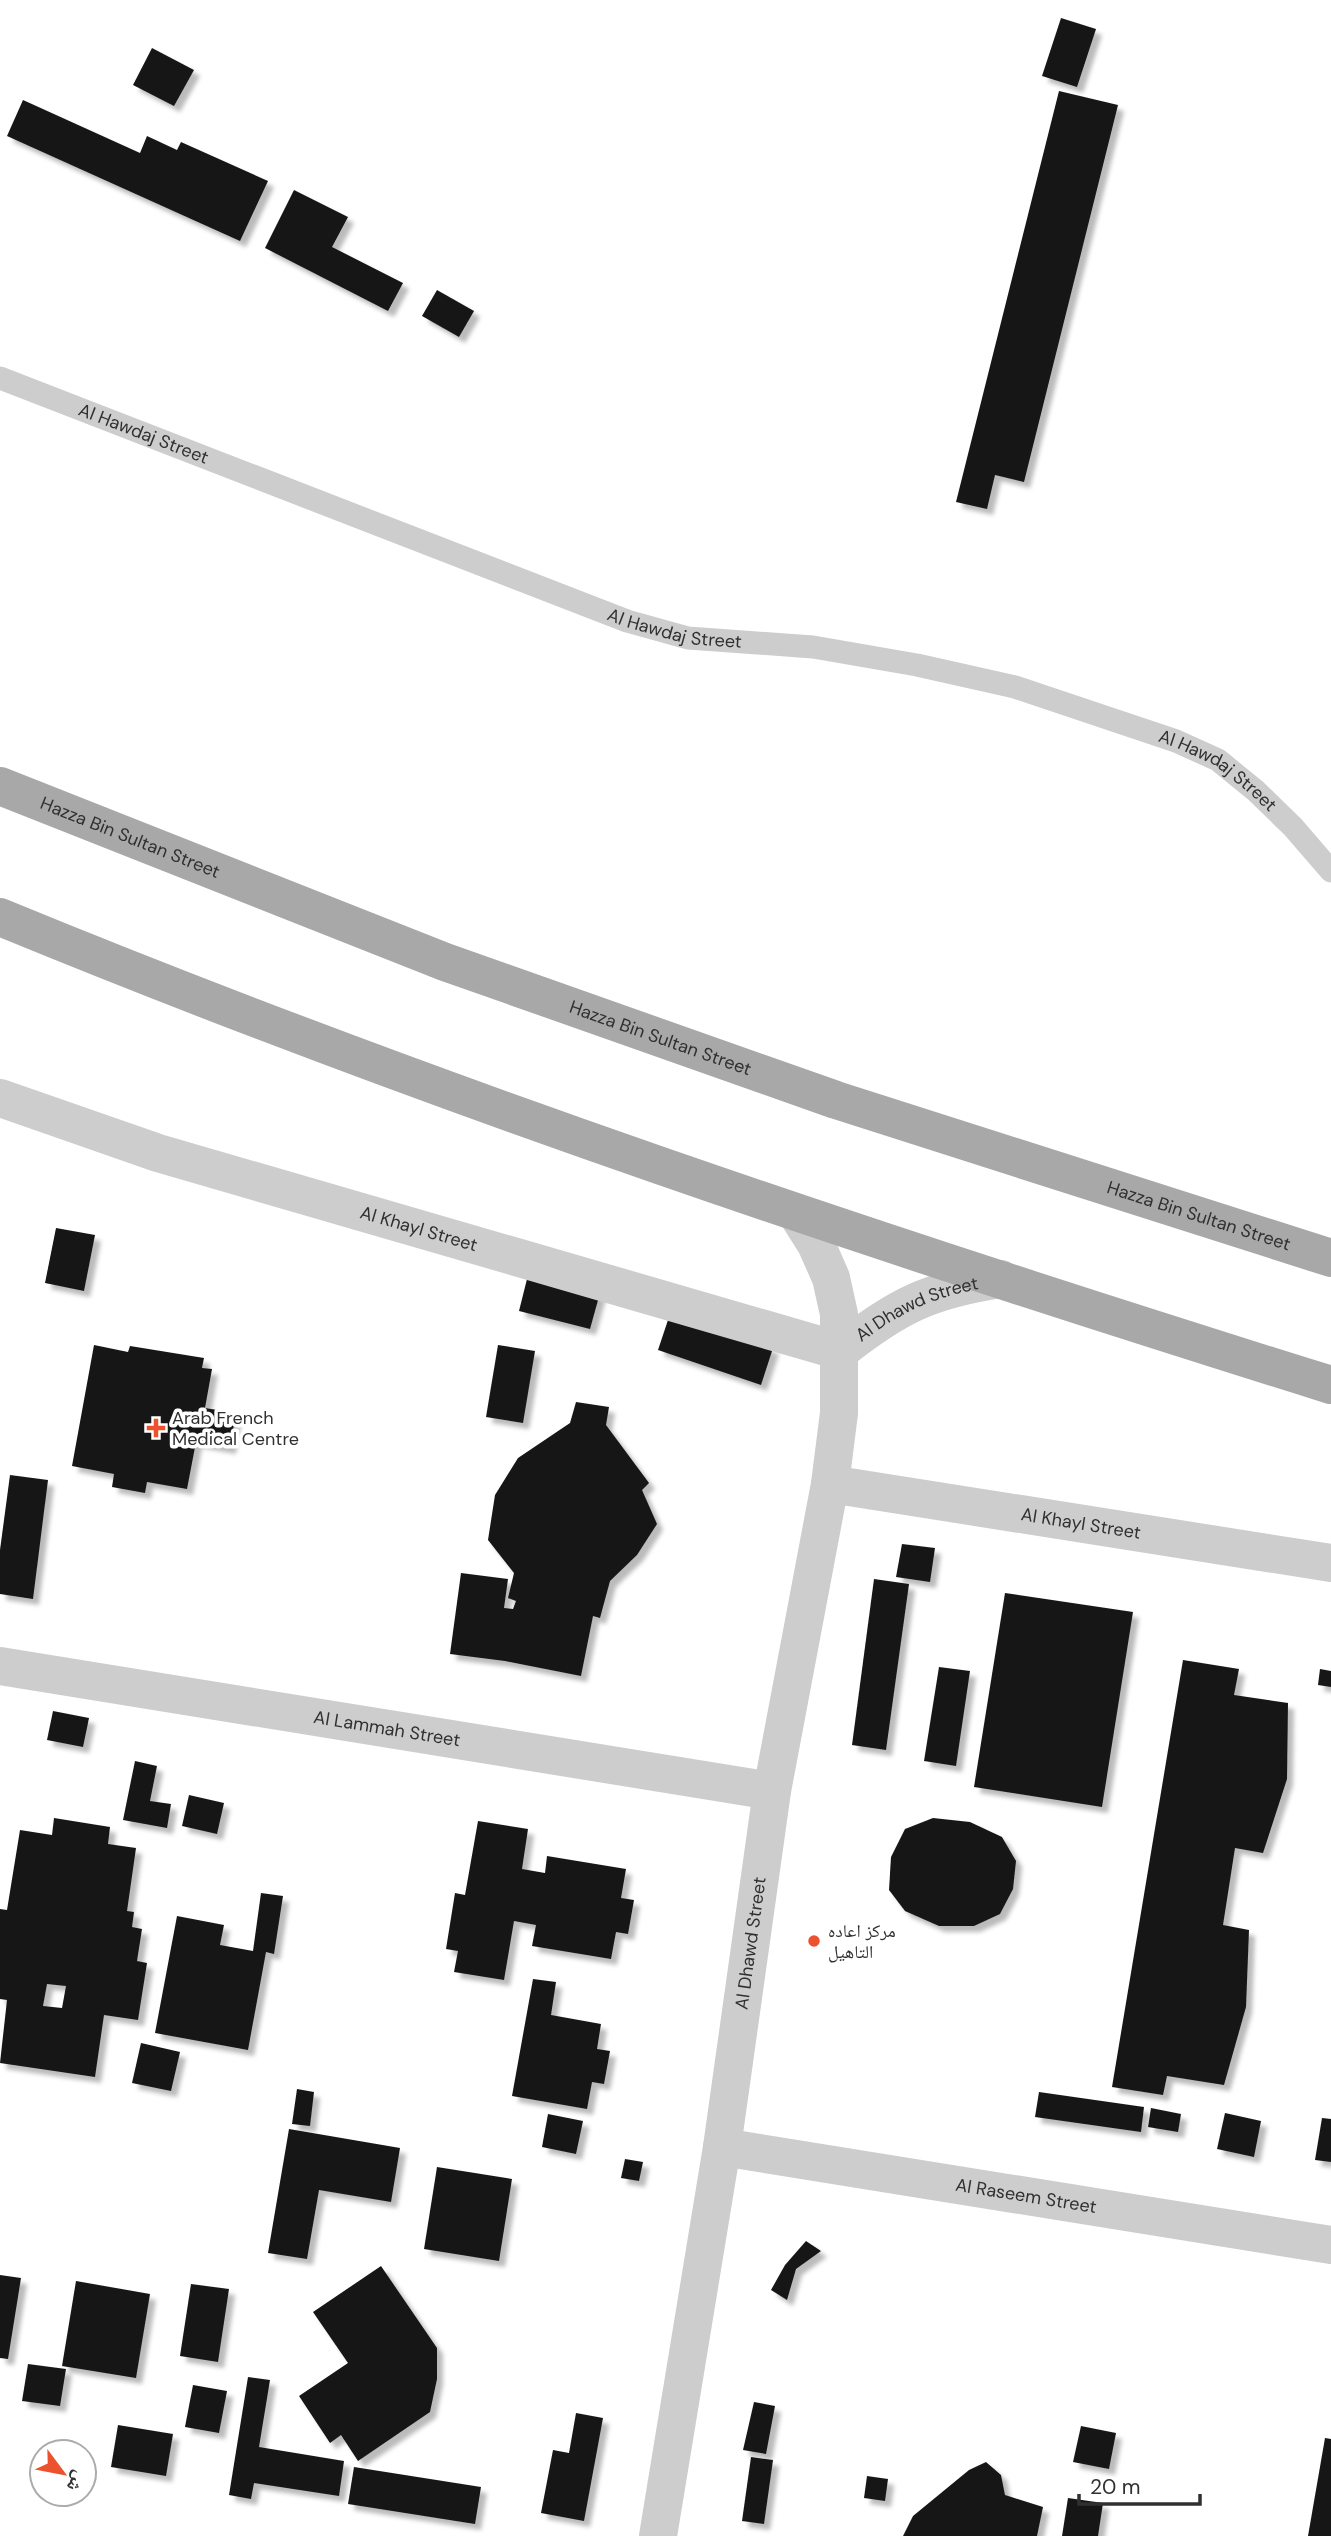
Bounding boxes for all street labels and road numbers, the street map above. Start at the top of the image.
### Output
street label: Al Hawdaj Street [75,398,212,470]
street label: Al Hawdaj Street [604,603,743,654]
street label: Al Hawdaj Street [1156,724,1282,817]
street label: Hazza Bin Sultan Street [37,791,224,884]
street label: Hazza Bin Sultan Street [566,995,755,1081]
street label: Hazza Bin Sultan Street [1104,1175,1294,1256]
street label: Al Khayl Street [357,1200,480,1257]
street label: Al Dhawd Street [851,1271,980,1347]
street label: Al Khayl Street [1019,1502,1143,1545]
street label: Al Lammah Street [312,1705,462,1752]
street label: Al Dhawd Street [729,1875,772,2011]
street label: Al Raseem Street [954,2173,1098,2219]

